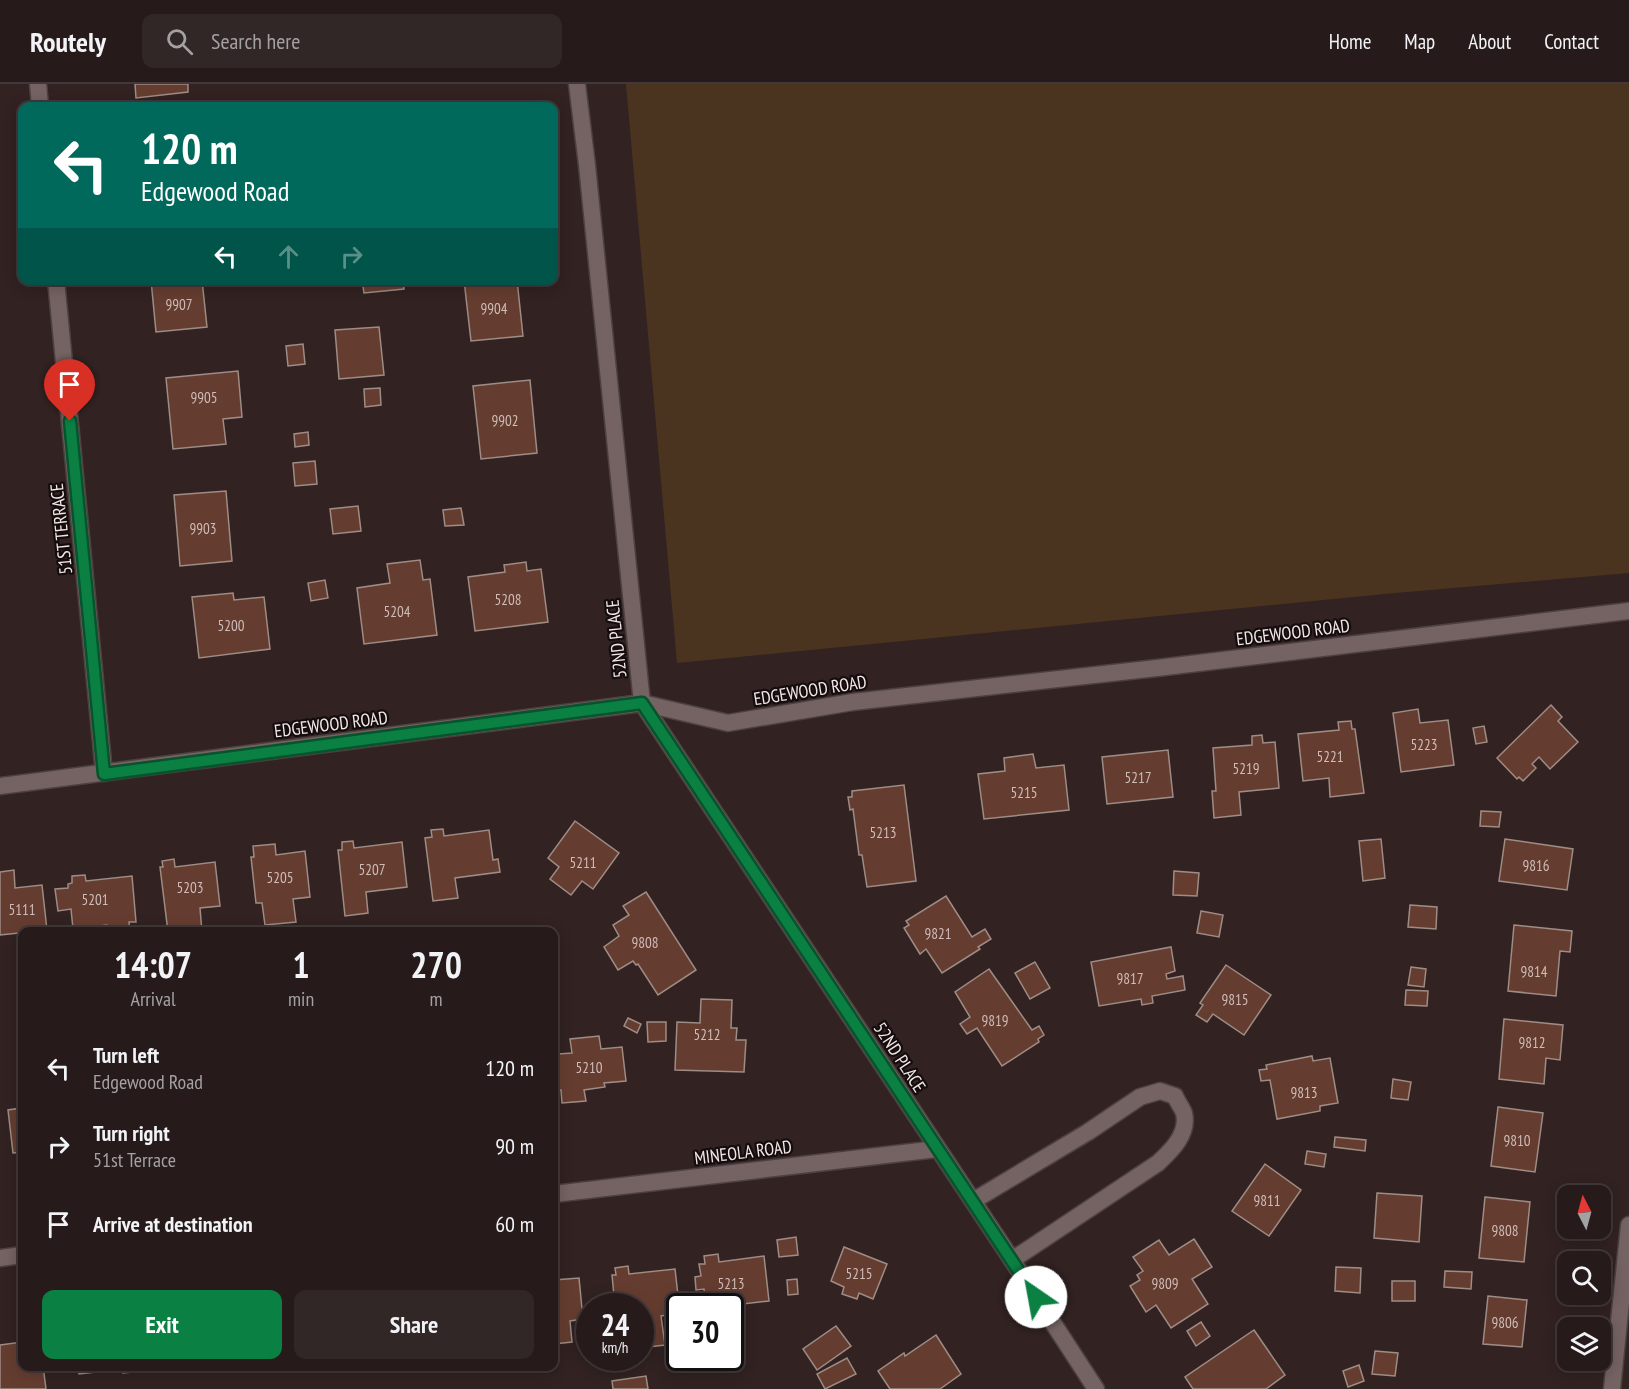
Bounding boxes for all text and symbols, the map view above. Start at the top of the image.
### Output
search box [142,14,562,68]
text: Routely [30,23,106,60]
icon: search [163,25,196,58]
text: Search here [211,27,300,55]
text: Home [1329,28,1371,55]
text: Map [1404,28,1435,55]
text: About [1468,28,1511,55]
text: Contact [1544,28,1599,55]
text: 120 m [141,121,238,176]
icon: left [42,126,120,204]
text: Edgewood Road [141,174,289,208]
icon: left [209,240,242,273]
icon: ahead [272,240,305,273]
icon: right [335,240,368,273]
house number: 9907 [165,295,193,314]
house number: 9904 [480,299,508,318]
pin [44,359,95,421]
icon: arrive [53,368,86,401]
house number: 9905 [190,388,218,407]
house number: 9902 [491,411,519,430]
street label: 51ST TERRACE [45,482,77,576]
house number: 9903 [189,519,217,538]
house number: 5208 [494,590,522,609]
street label: 52ND PLACE [600,599,632,679]
house number: 5204 [383,602,411,621]
street label: EDGEWOOD ROAD [1235,614,1351,650]
house number: 5200 [217,616,245,635]
street label: EDGEWOOD ROAD [752,670,868,710]
street label: EDGEWOOD ROAD [273,706,389,742]
house number: 5223 [1410,735,1438,754]
house number: 5221 [1316,747,1344,766]
house number: 5219 [1232,759,1260,778]
house number: 5217 [1124,768,1152,787]
house number: 5215 [1010,783,1038,802]
house number: 5213 [869,823,897,842]
house number: 5211 [569,853,597,872]
house number: 9816 [1522,856,1550,875]
house number: 5207 [358,860,386,879]
house number: 5205 [266,868,294,887]
house number: 5203 [176,878,204,897]
house number: 5201 [81,890,109,909]
house number: 5111 [8,900,36,919]
house number: 9821 [924,924,952,943]
house number: 9808 [631,933,659,952]
text: 14:07 [114,941,192,988]
text: 1 [292,941,310,988]
text: 270 [410,941,462,988]
house number: 9814 [1520,962,1548,981]
house number: 9817 [1116,969,1144,988]
text: Arrival [130,986,176,1012]
text: min [288,986,314,1012]
text: m [430,986,443,1012]
house number: 9815 [1221,990,1249,1009]
house number: 9819 [981,1011,1009,1030]
street label: 52ND PLACE [869,1018,931,1096]
house number: 5212 [693,1025,721,1044]
house number: 9812 [1518,1033,1546,1052]
text: Turn left [93,1041,159,1069]
icon: left [42,1052,75,1085]
text: 120 m [485,1054,534,1082]
house number: 5210 [575,1058,603,1077]
text: Edgewood Road [93,1069,203,1095]
house number: 9813 [1290,1083,1318,1102]
text: Turn right [93,1119,170,1147]
icon: right [42,1130,75,1163]
house number: 9810 [1503,1131,1531,1150]
text: 90 m [495,1132,534,1160]
street label: MINEOLA ROAD [693,1135,793,1169]
text: 51st Terrace [93,1147,176,1173]
north arrow [1557,1185,1611,1239]
map controls [1557,1185,1611,1371]
house number: 9811 [1253,1191,1281,1210]
icon: arrive [42,1208,75,1241]
text: Arrive at destination [93,1210,253,1238]
text: 60 m [495,1210,534,1238]
house number: 9808 [1491,1221,1519,1240]
button: search [1557,1251,1611,1305]
house number: 5215 [845,1264,873,1283]
position arrow [1004,1265,1068,1329]
house number: 5213 [717,1274,745,1293]
house number: 9809 [1151,1274,1179,1293]
button: Exit [42,1290,282,1359]
button: Share [294,1290,534,1359]
speed limit sign: 30 [666,1293,744,1371]
text: 24 [601,1305,629,1344]
house number: 9806 [1491,1313,1519,1332]
button: layers [1557,1317,1611,1371]
text: km/h [602,1338,628,1357]

